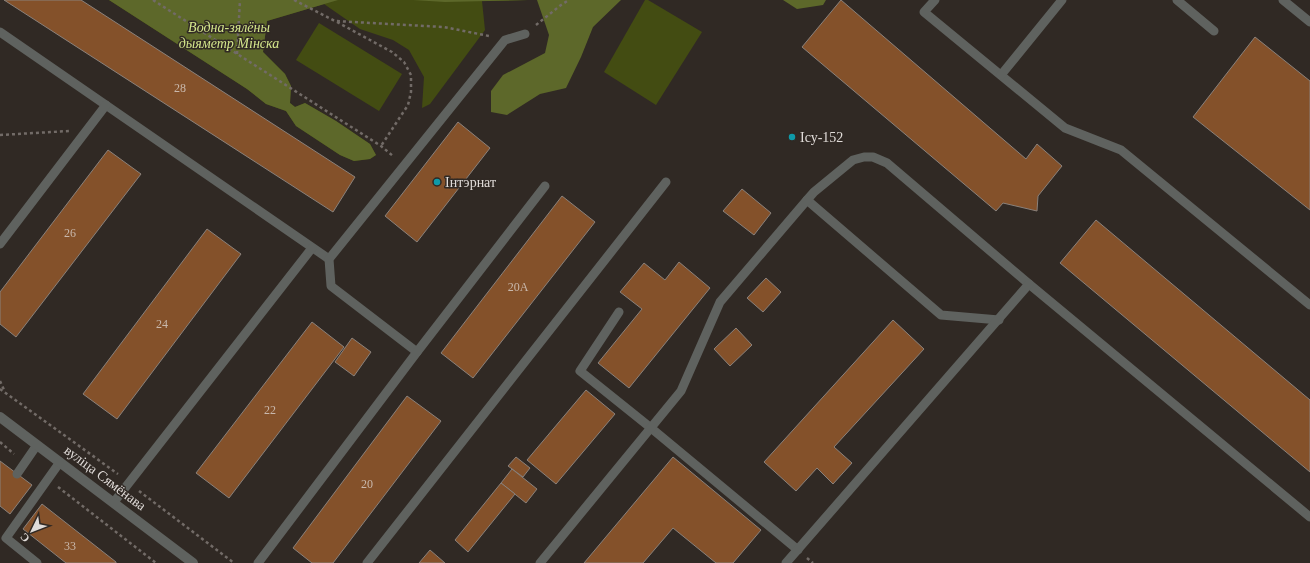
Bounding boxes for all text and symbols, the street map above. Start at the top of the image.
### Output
park label: Водна-зялёны дыяметр Мінска [179,20,279,51]
house number: 28 [174,81,186,95]
place label: Ісу-152 [800,130,843,145]
marker: Ісу-152 [787,132,797,142]
place label: Інтэрнат [445,175,496,190]
marker: Інтэрнат [432,177,442,187]
house number: 26 [64,226,76,240]
house number: 20А [508,280,529,294]
house number: 24 [156,317,168,331]
house number: 22 [264,403,276,417]
street label: вуліца Сямёнава [61,443,149,514]
house number: 20 [361,477,373,491]
north arrow [12,511,52,551]
text: С [18,531,32,545]
house number: 33 [64,539,76,553]

